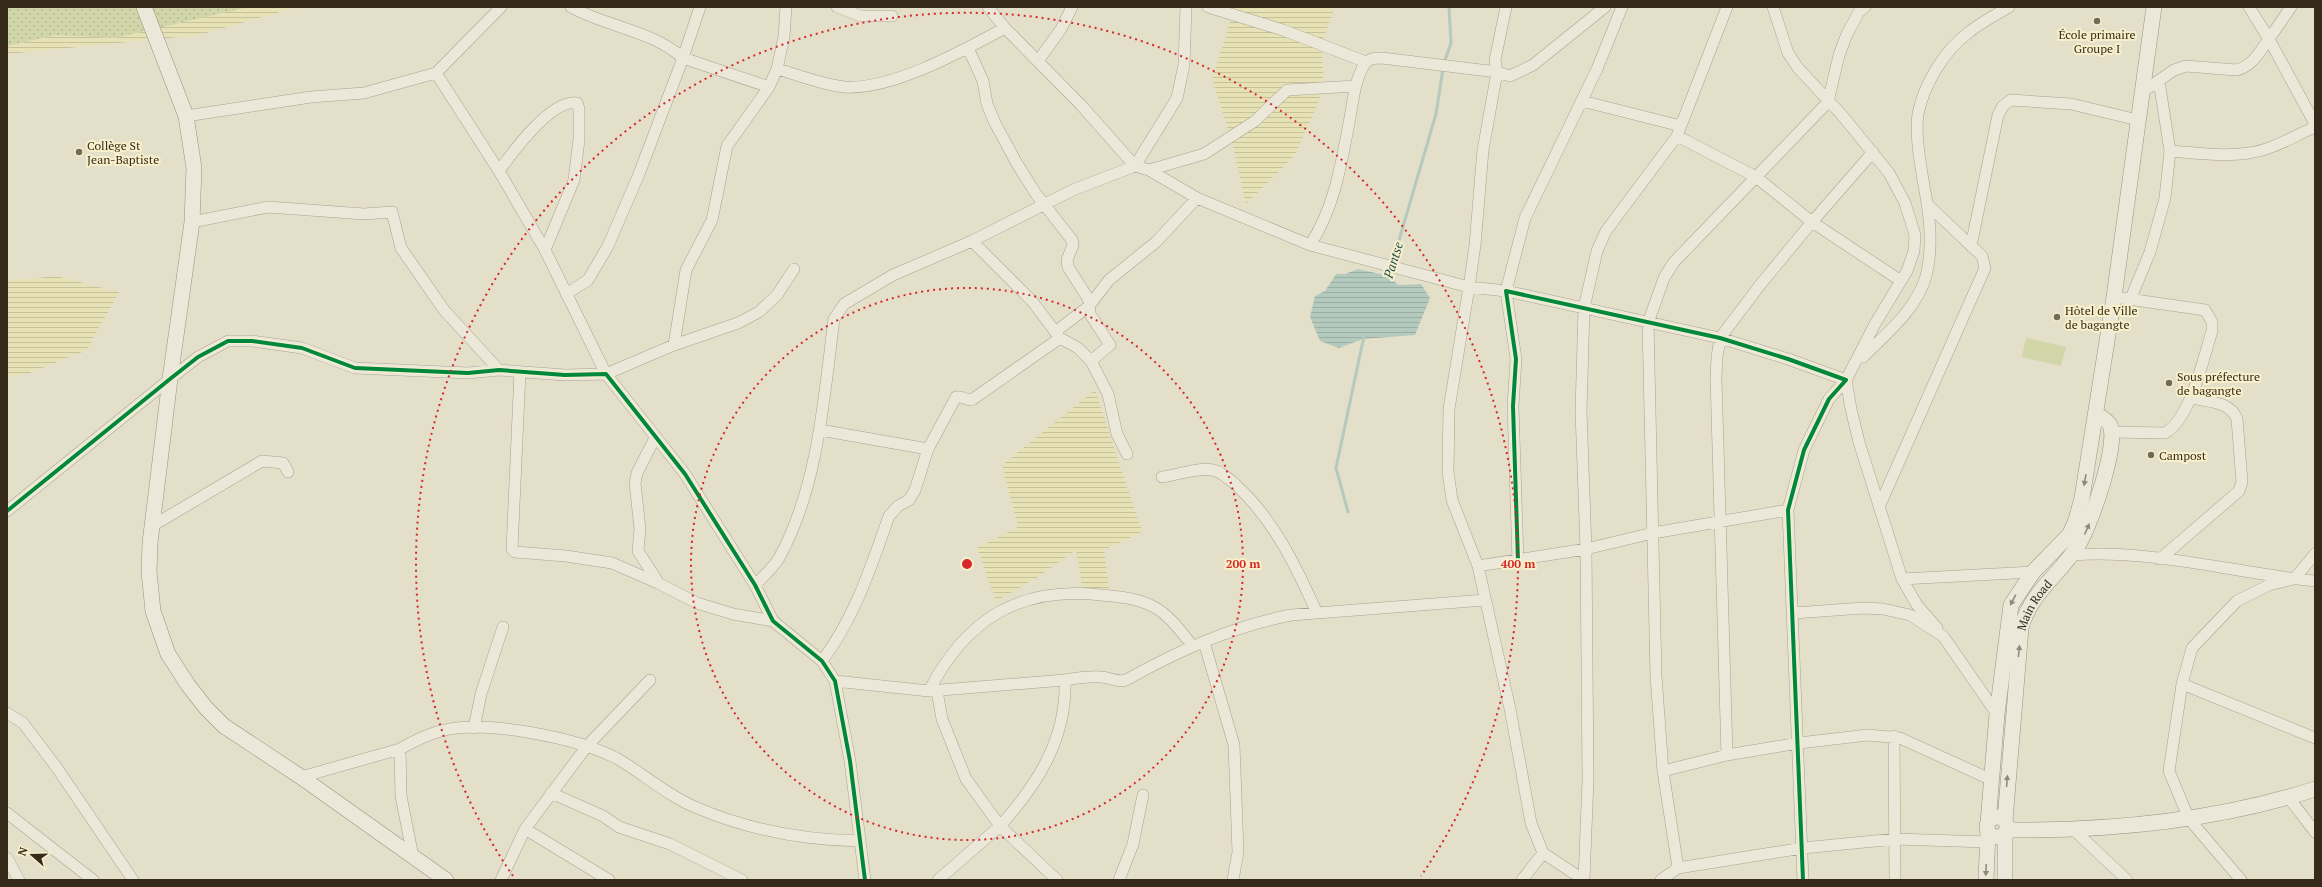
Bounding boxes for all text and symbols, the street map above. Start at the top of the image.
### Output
marker: École primaire Groupe I [2092,16,2102,26]
place label: École primaire Groupe I [2058,27,2136,56]
place label: Collège St Jean-Baptiste [87,138,159,167]
marker: Collège St Jean-Baptiste [74,147,84,157]
water label: Pantse [1379,239,1407,281]
place label: Hôtel de Ville de bagangte [2065,303,2138,332]
marker: Hôtel de Ville de bagangte [2052,312,2062,322]
place label: Sous préfecture de bagangte [2177,369,2260,398]
marker: Sous préfecture de bagangte [2164,378,2174,388]
place label: Campost [2159,448,2207,463]
marker: Campost [2146,450,2156,460]
one-way arrow [2082,474,2088,486]
one-way arrow [2084,523,2090,534]
text: 200 m [1226,556,1260,571]
text: 400 m [1501,556,1535,571]
centre of rings [960,557,974,571]
street label: Main Road [2013,576,2055,632]
one-way arrow [2010,594,2017,606]
one-way arrow [2015,645,2022,657]
one-way arrow [2004,775,2011,787]
north arrow [12,835,52,875]
text: N [15,845,31,858]
one-way arrow [1983,864,1990,876]

